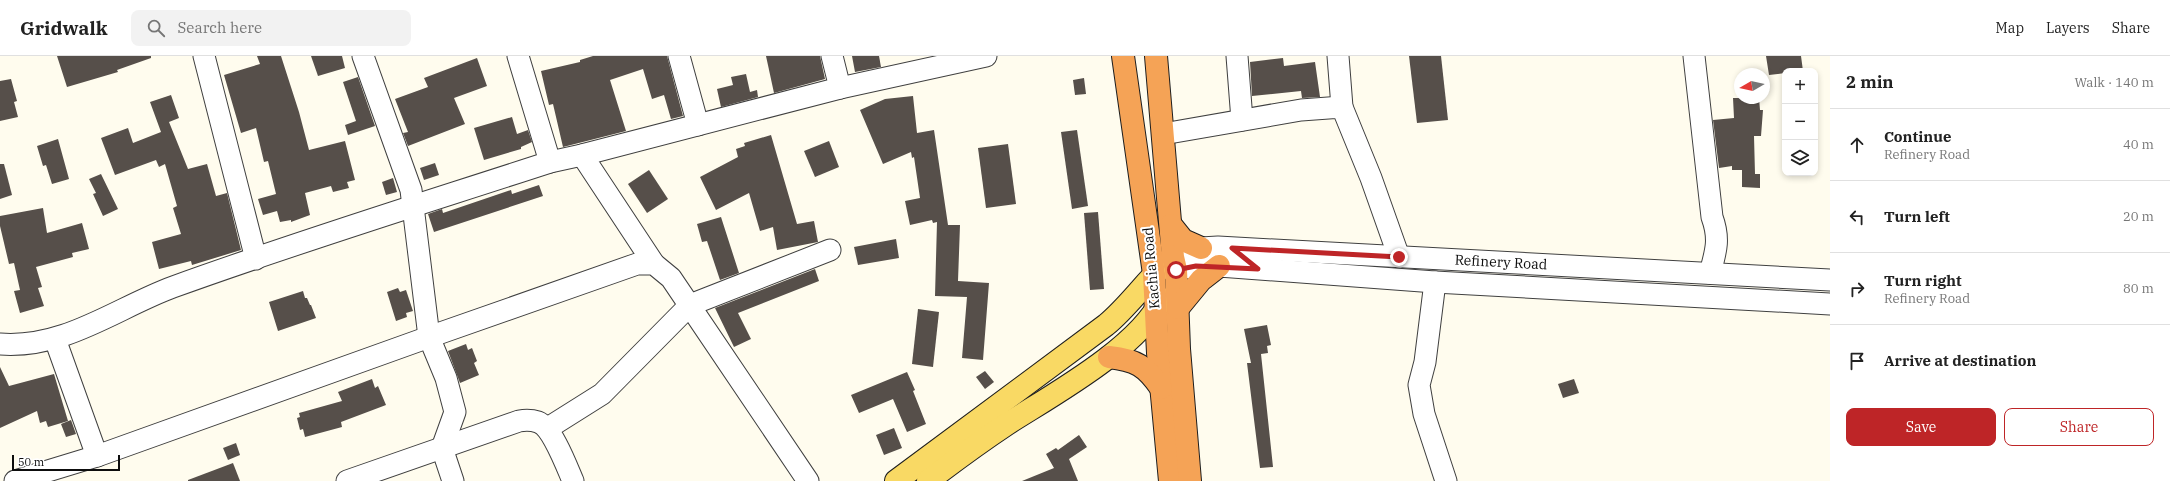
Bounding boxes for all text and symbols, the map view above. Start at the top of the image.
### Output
search box [131,10,411,46]
text: Gridwalk [20,16,107,40]
icon: search [145,17,167,39]
text: Search here [177,18,262,37]
text: Map [1996,19,2024,37]
text: Layers [2046,19,2090,37]
text: Share [2112,19,2150,37]
north arrow [1734,68,1770,104]
map controls [1782,68,1818,176]
button: + [1782,68,1818,104]
text: 2 min [1846,71,1894,93]
text: Walk · 140 m [2075,74,2154,91]
button: − [1782,104,1818,140]
text: Continue [1884,127,1951,146]
icon: ahead [1846,134,1868,156]
text: 40 m [2123,136,2154,153]
button: layers [1782,140,1818,176]
text: Refinery Road [1884,146,1970,163]
icon: left [1846,206,1868,228]
text: Turn left [1884,207,1950,226]
text: 20 m [2123,208,2154,225]
street label: Kachia Road [1138,226,1164,310]
route end [1390,248,1408,266]
street label: Refinery Road [1454,251,1548,273]
route start [1167,261,1185,279]
text: Turn right [1884,271,1962,290]
icon: right [1846,278,1868,300]
text: 80 m [2123,280,2154,297]
text: Refinery Road [1884,290,1970,307]
icon: arrive [1846,350,1868,372]
text: Arrive at destination [1884,351,2036,370]
button: Save [1846,408,1996,446]
button: Share [2004,408,2154,446]
scale bar [12,453,120,472]
text: 50 m [18,455,44,469]

